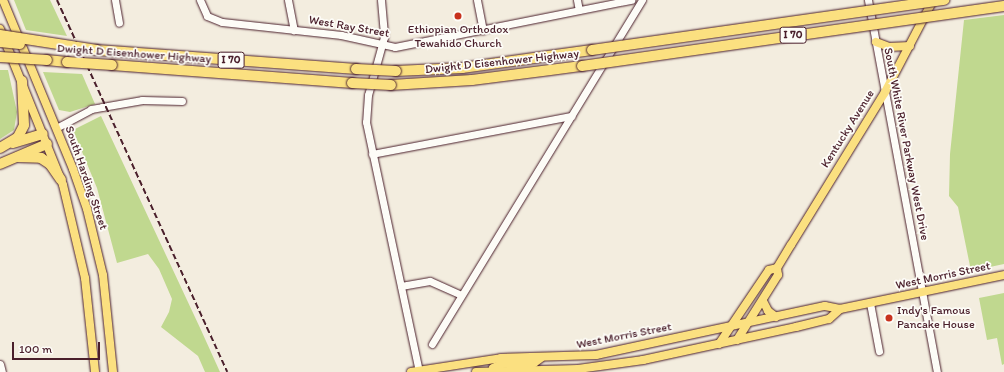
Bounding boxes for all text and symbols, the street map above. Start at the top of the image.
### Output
marker: Ethiopian Orthodox Tewahido Church [453,11,463,21]
street label: West Ray Street [308,13,390,41]
place label: Ethiopian Orthodox Tewahido Church [408,23,508,51]
road number: I 70 [779,26,807,44]
street label: Dwight D Eisenhower Highway [57,41,211,67]
street label: Dwight D Eisenhower Highway [425,47,579,77]
street label: South White River Parkway West Drive [880,47,932,241]
road number: I 70 [217,51,245,69]
street label: Kentucky Avenue [818,88,878,170]
street label: South Harding Street [61,124,111,232]
street label: West Morris Street [895,259,991,293]
place label: Indy's Famous Pancake House [897,304,975,332]
marker: Indy's Famous Pancake House [884,313,894,323]
street label: West Morris Street [576,320,672,352]
scale bar [14,334,102,360]
text: 100 m [19,342,52,356]

